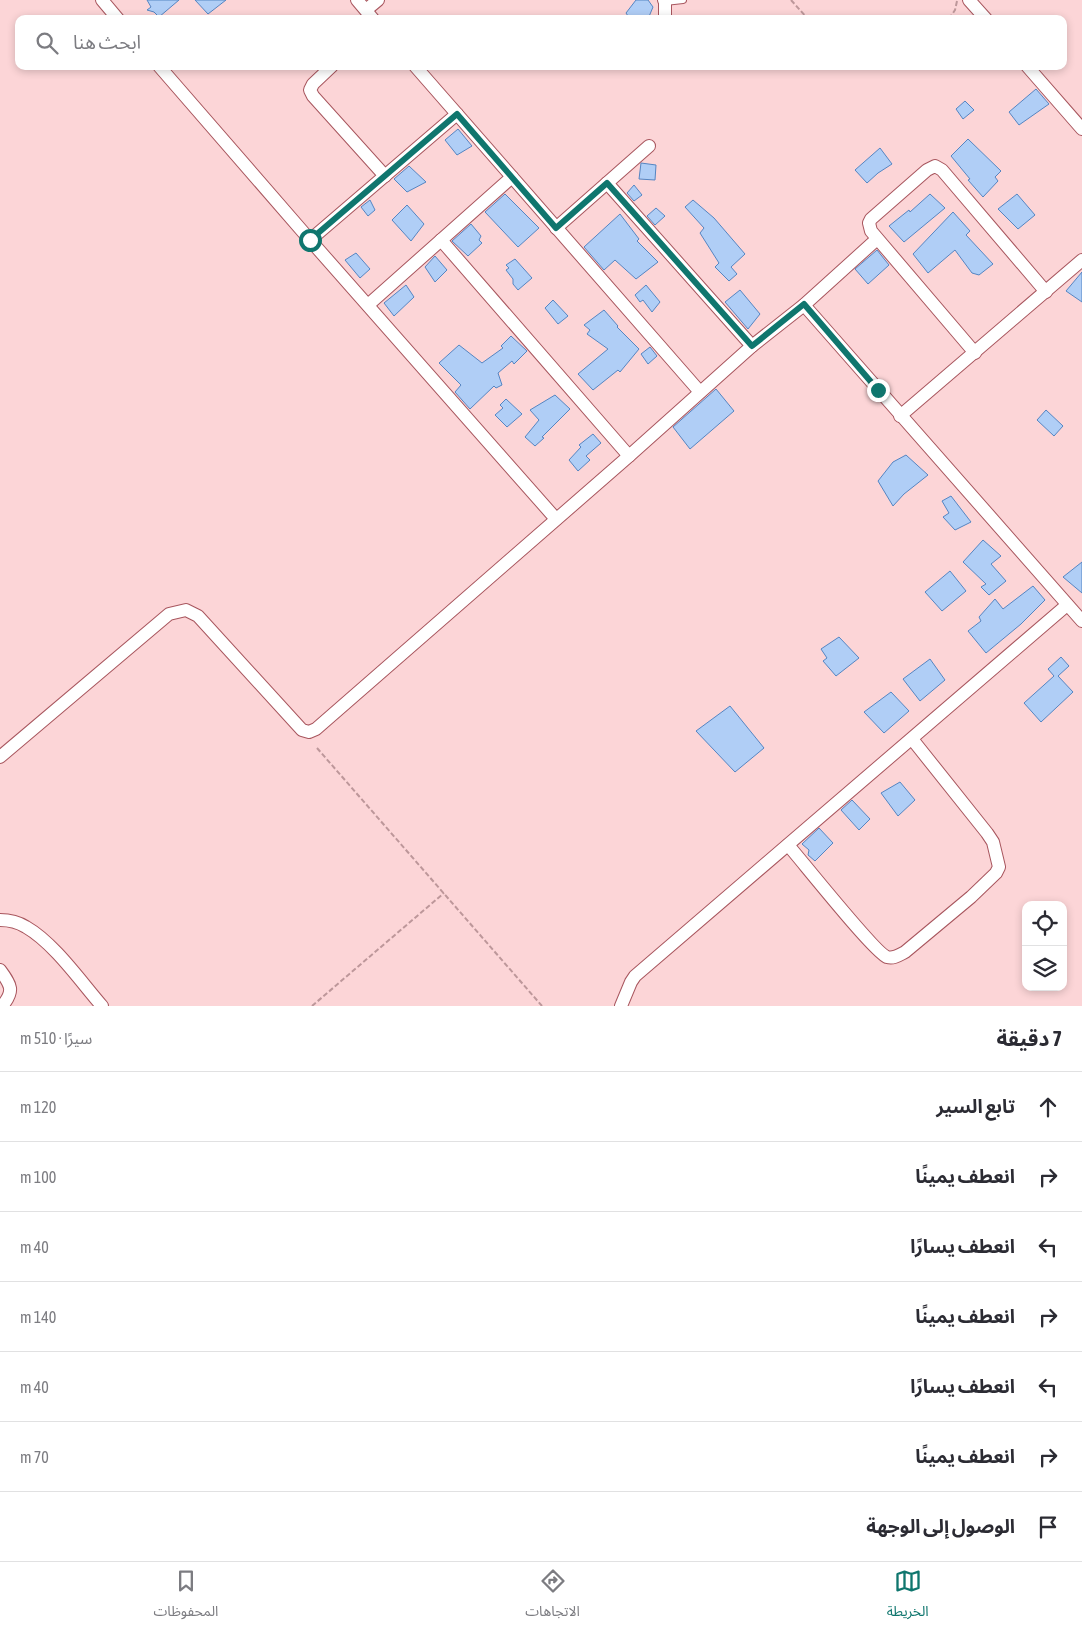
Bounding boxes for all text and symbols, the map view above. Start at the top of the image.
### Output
search box [15,15,1067,70]
icon: search [33,29,61,57]
text: ابحث هنا [73,31,141,53]
route start [299,229,322,252]
route end [867,379,890,402]
map controls [1022,901,1067,991]
button: locate [1022,901,1067,946]
button: layers [1022,946,1067,991]
text: 7 دقيقة [996,1026,1062,1050]
text: سيرًا · 510 m [20,1029,92,1047]
icon: ahead [1034,1093,1062,1121]
text: تابع السير [936,1095,1015,1117]
text: 120 m [20,1098,56,1116]
icon: right [1034,1163,1062,1191]
text: انعطف يمينًا [915,1165,1015,1187]
text: 100 m [20,1168,56,1186]
icon: left [1034,1233,1062,1261]
text: انعطف يسارًا [910,1235,1015,1257]
text: 40 m [20,1238,49,1256]
icon: right [1034,1303,1062,1331]
text: انعطف يمينًا [915,1305,1015,1327]
text: 140 m [20,1308,56,1326]
icon: left [1034,1373,1062,1401]
text: انعطف يسارًا [910,1375,1015,1397]
text: 40 m [20,1378,49,1396]
icon: right [1034,1443,1062,1471]
text: انعطف يمينًا [915,1445,1015,1467]
text: 70 m [20,1448,49,1466]
icon: arrive [1034,1513,1062,1541]
text: الوصول إلى الوجهة [866,1515,1015,1537]
tab: المحفوظات [153,1567,218,1626]
tab: الاتجاهات [525,1567,580,1626]
tab: الخريطة [887,1567,929,1626]

